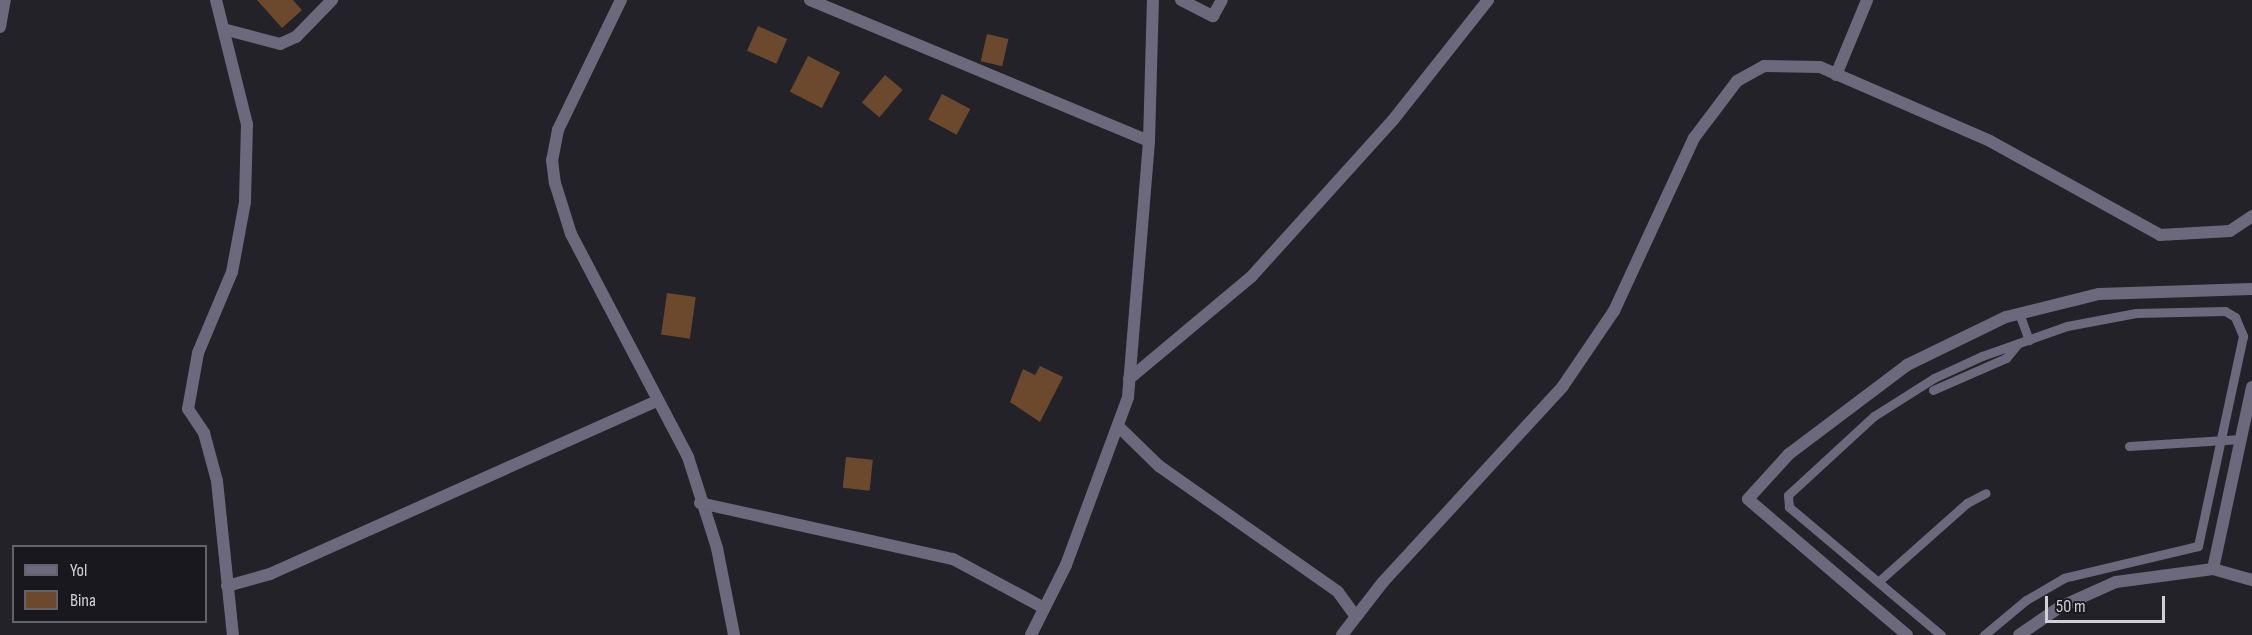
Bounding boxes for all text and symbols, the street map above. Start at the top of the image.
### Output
legend [12,545,207,623]
text: Yol [70,560,87,581]
scale bar [2048,584,2168,622]
text: Bina [70,590,96,611]
text: 50 m [2056,596,2086,617]

